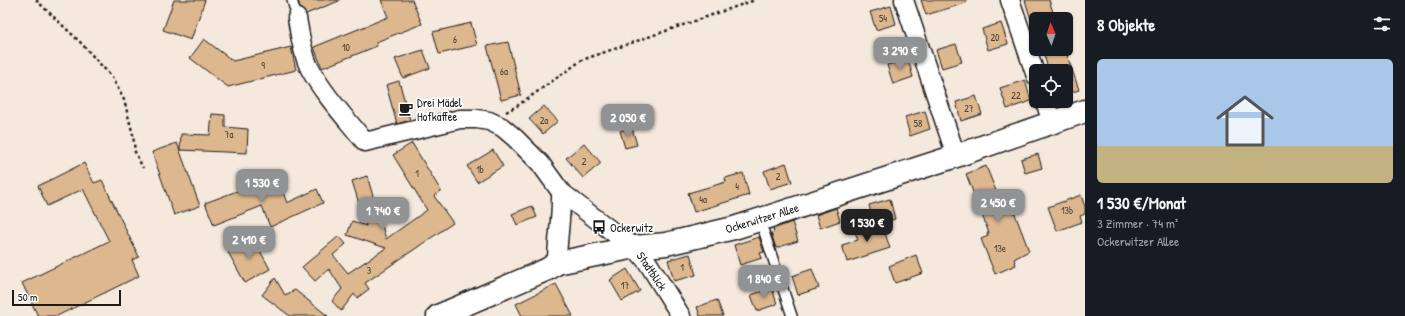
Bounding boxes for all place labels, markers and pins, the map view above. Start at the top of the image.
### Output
pin: 3 290 € [863,37,937,71]
place label: Drei Mädel Hofkaffee [417,94,463,125]
cafe icon: Drei Mädel Hofkaffee [398,101,414,117]
pin: 2 050 € [591,104,665,138]
pin: 1 530 € [225,169,299,203]
pin: 2 450 € [961,189,1035,223]
pin: 1 740 € [346,197,420,231]
pin: 1 530 € [830,209,904,243]
bus stop icon: Ockerwitz [591,219,607,235]
place label: Ockerwitz [610,219,653,236]
pin: 2 410 € [212,226,286,260]
pin: 1 840 € [727,265,801,299]

